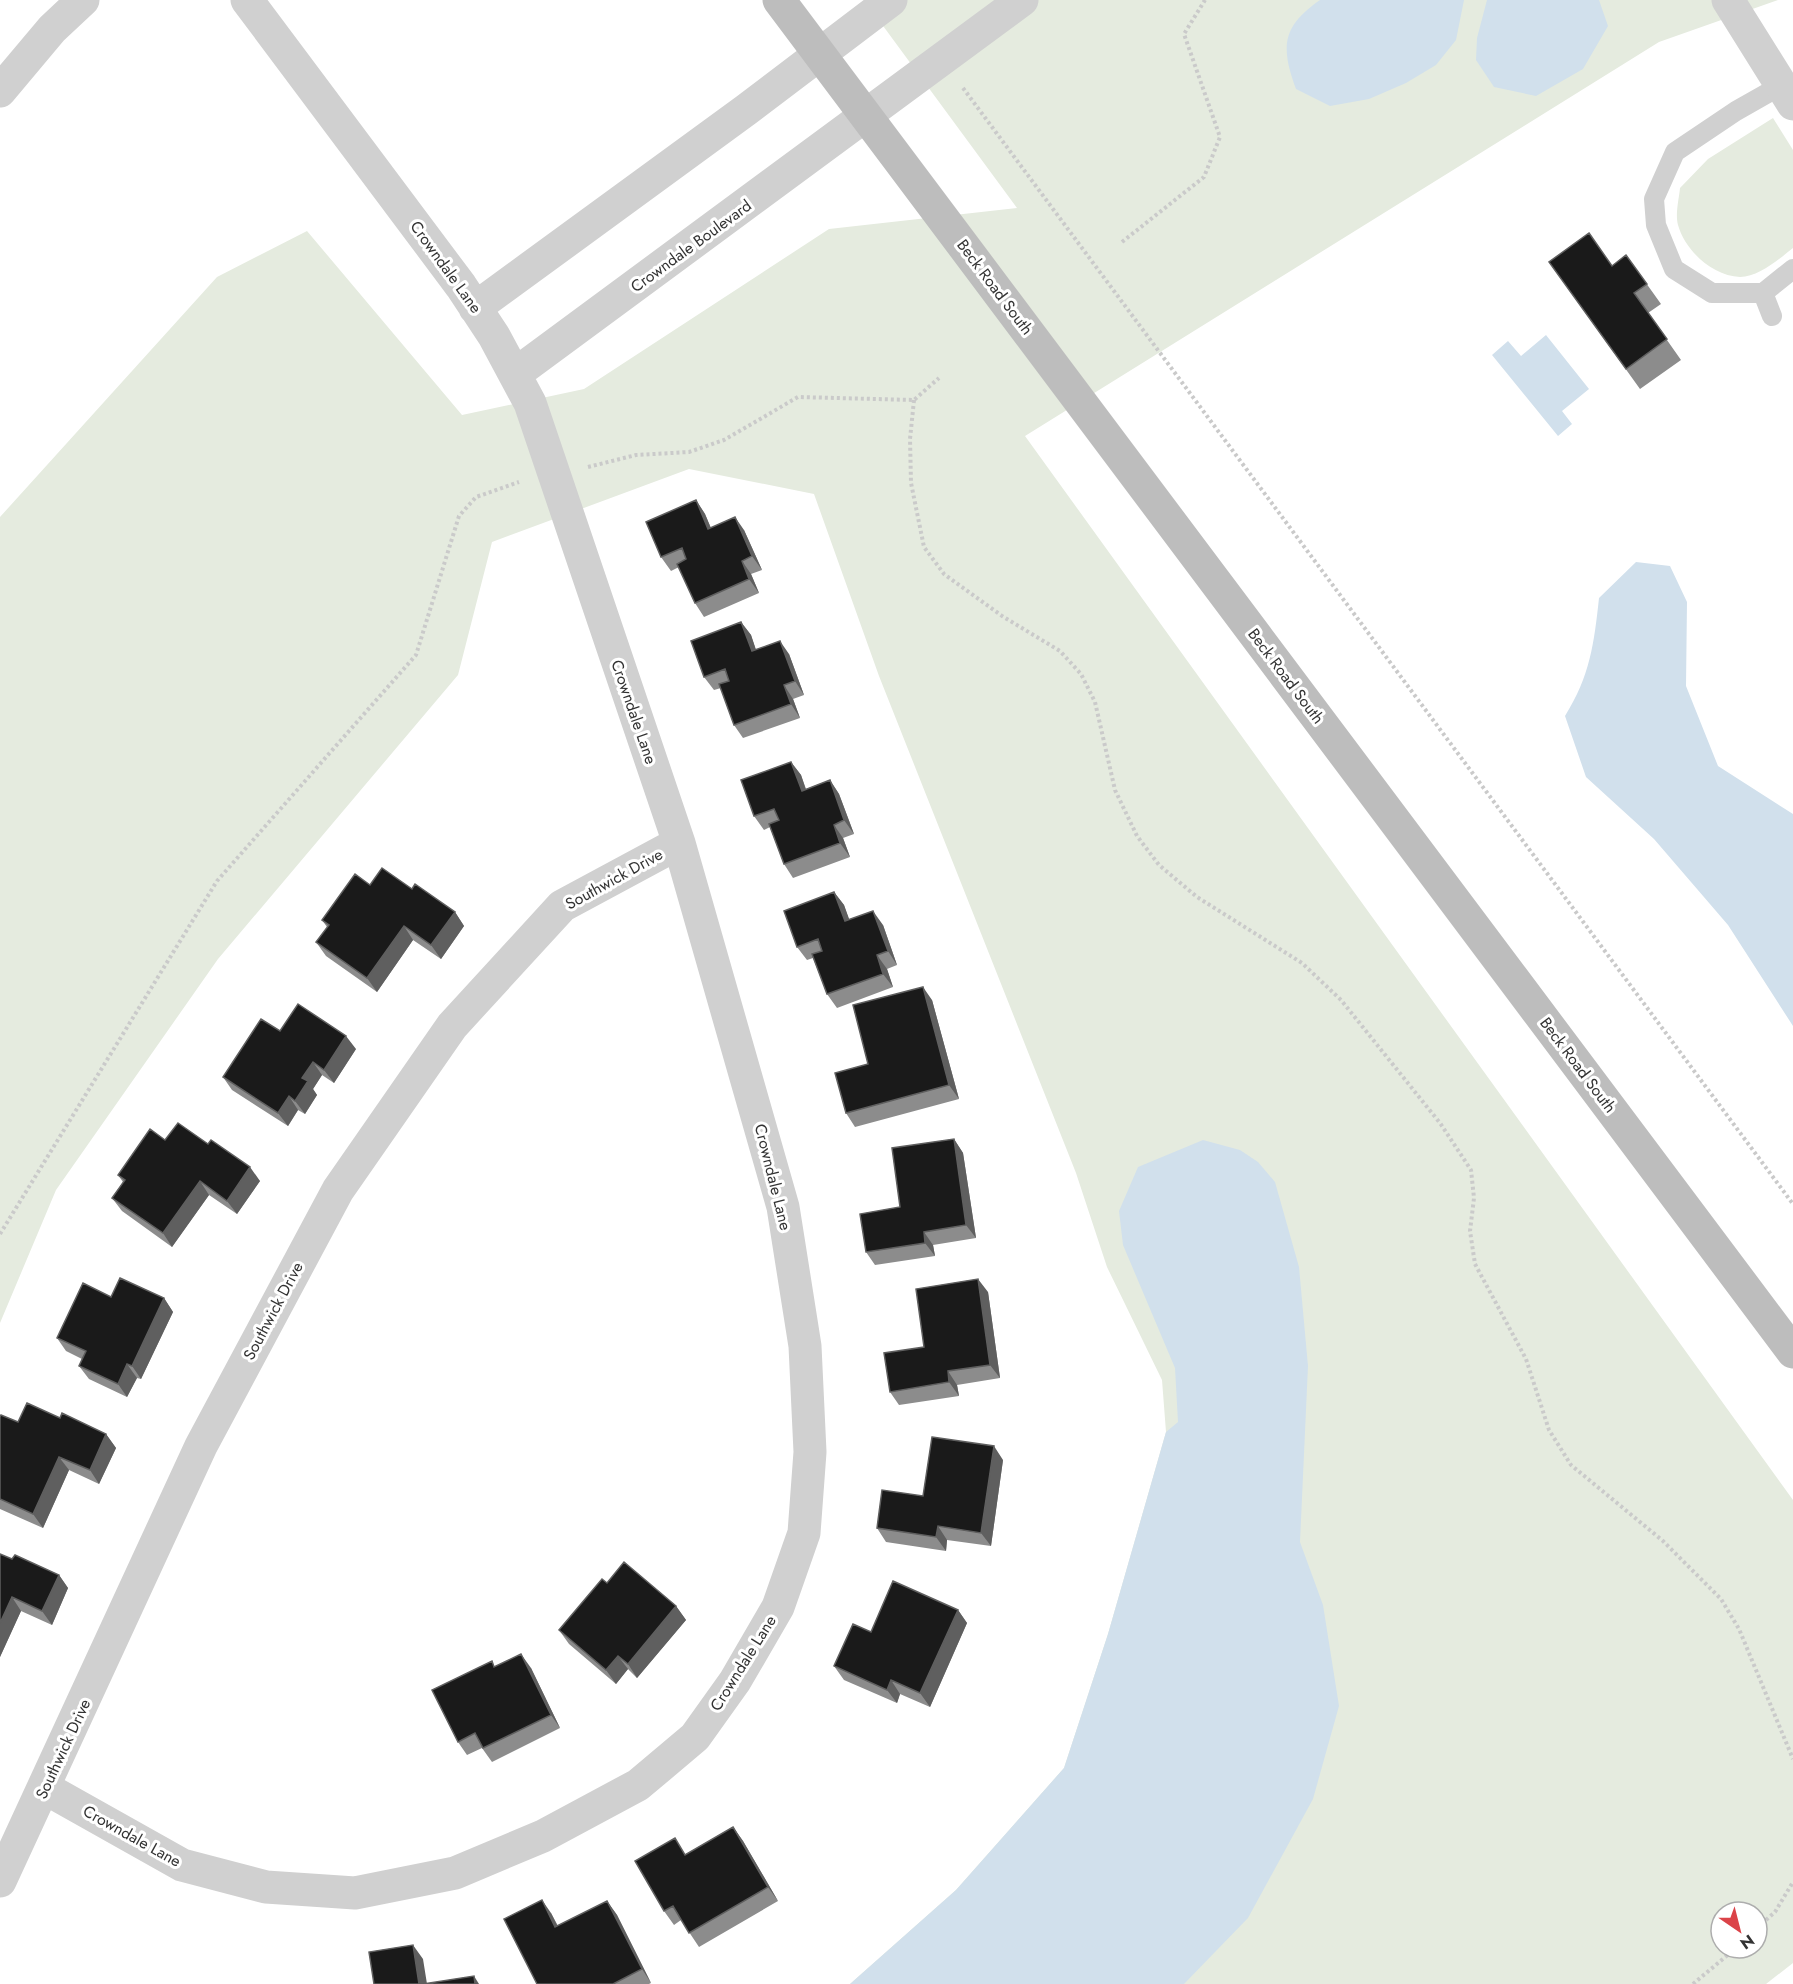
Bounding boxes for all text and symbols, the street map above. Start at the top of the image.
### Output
street label: Crowndale Boulevard [626,194,756,298]
street label: Crowndale Lane [405,216,487,318]
street label: Beck Road South [951,235,1039,339]
street label: Beck Road South [1242,624,1330,728]
street label: Crowndale Lane [605,657,663,767]
street label: Southwick Drive [561,843,667,915]
street label: Beck Road South [1534,1013,1622,1117]
street label: Crowndale Lane [749,1121,797,1233]
street label: Southwick Drive [237,1258,309,1364]
street label: Crowndale Lane [704,1611,782,1715]
street label: Southwick Drive [30,1695,96,1803]
street label: Crowndale Lane [79,1800,185,1872]
north arrow [1709,1900,1769,1960]
text: N [1736,1929,1759,1955]

